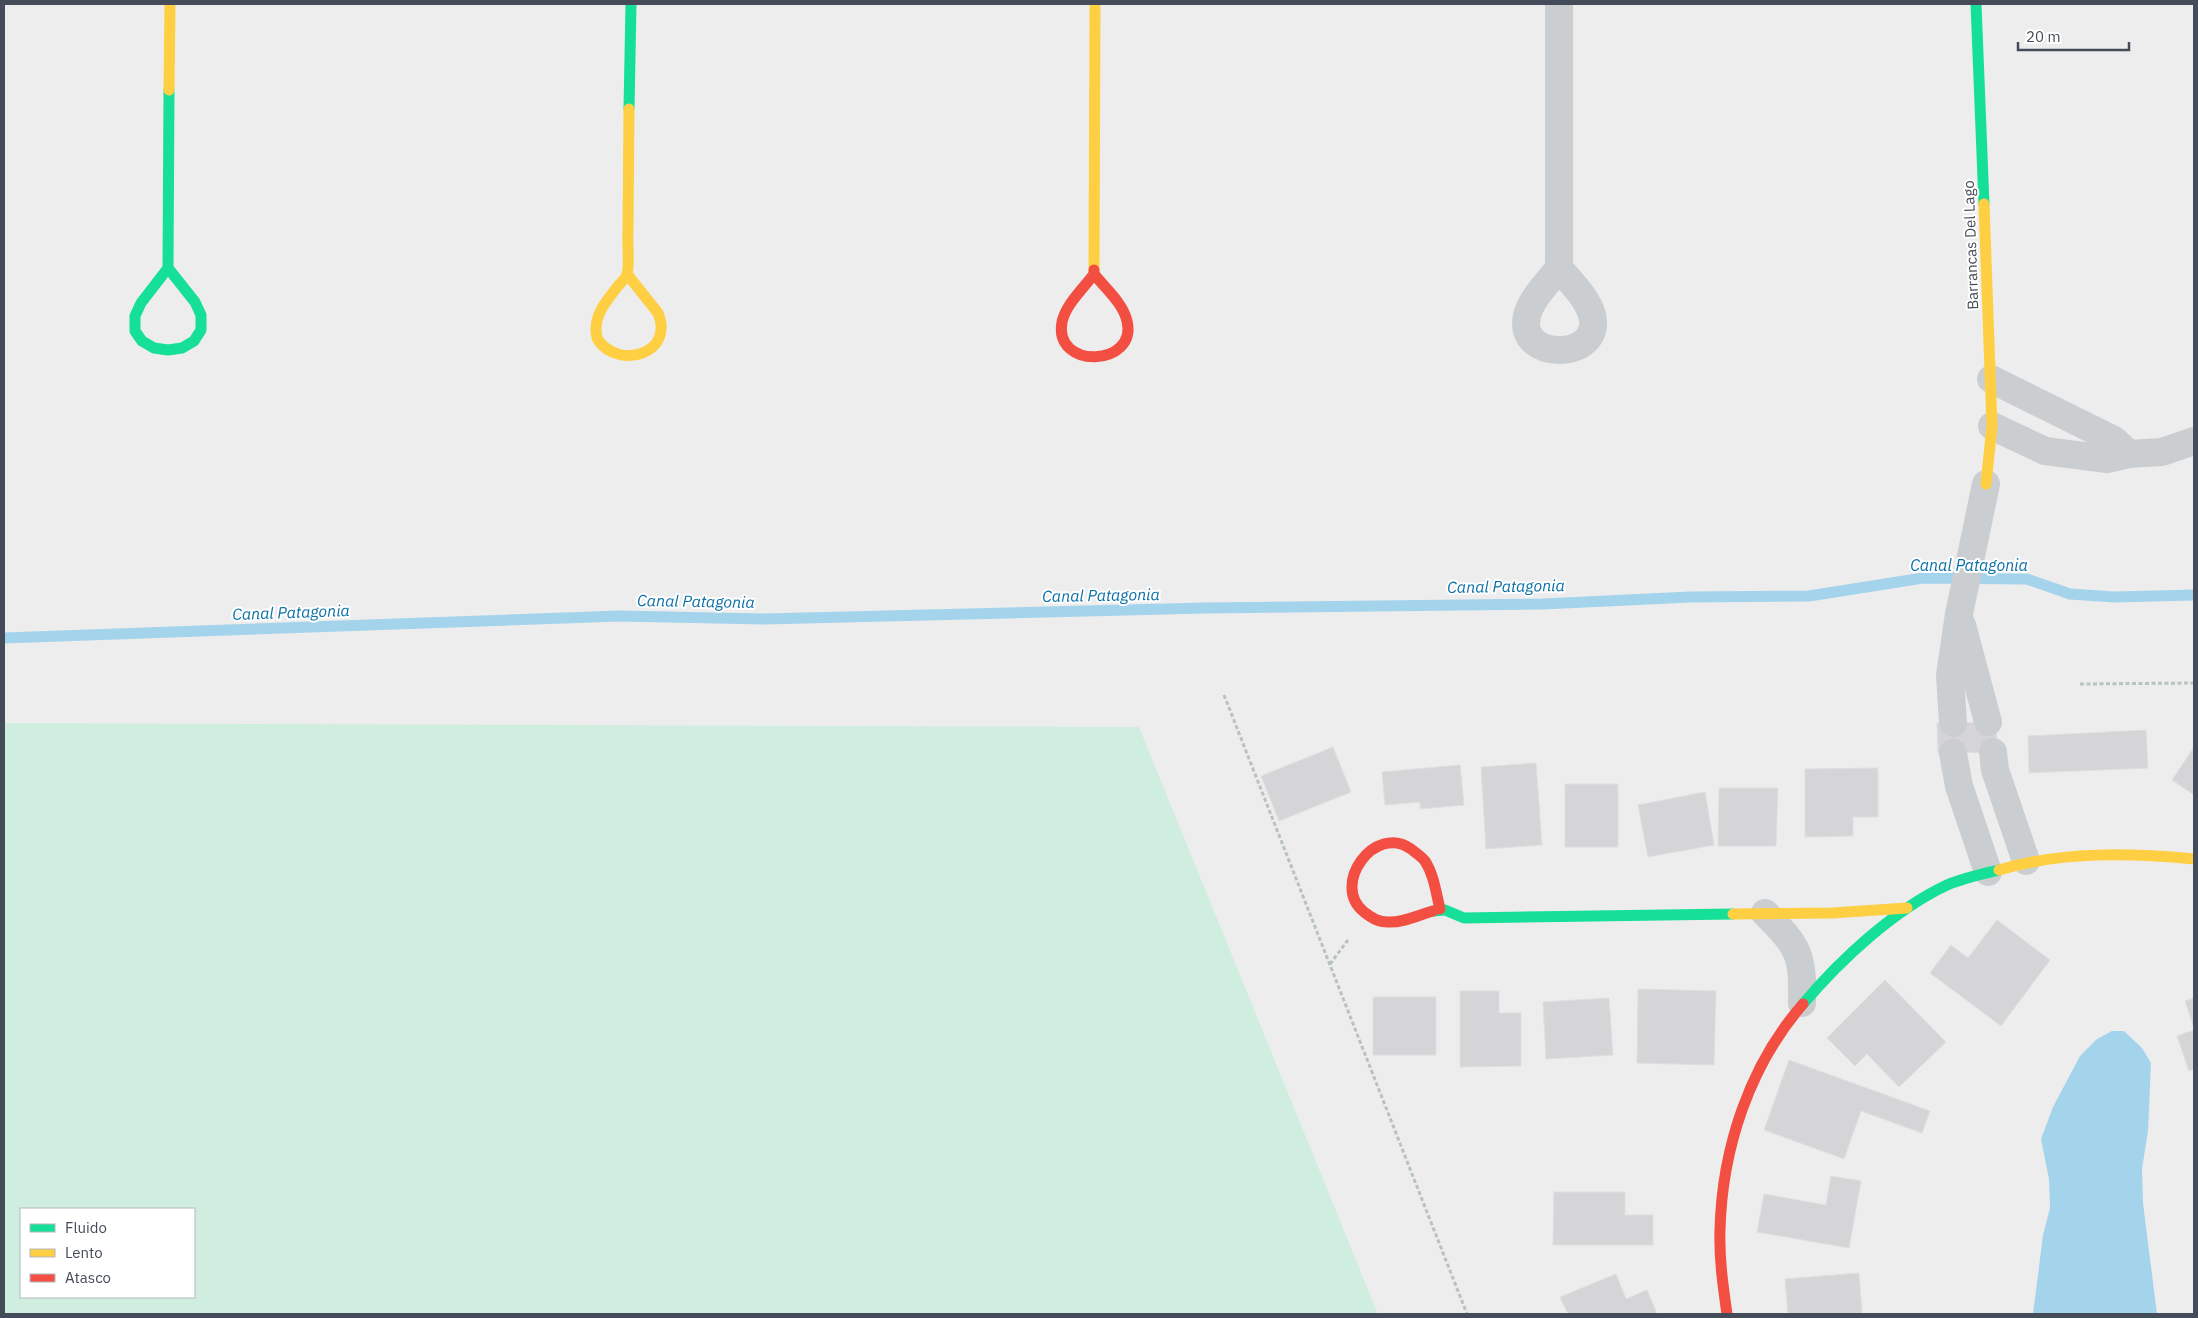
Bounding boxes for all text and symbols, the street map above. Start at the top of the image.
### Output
scale bar [2018,20,2129,52]
text: 20 m [2026,27,2061,46]
street label: Barrancas Del Lago [1959,180,1982,310]
water label: Canal Patagonia [1910,555,2028,575]
water label: Canal Patagonia [1447,575,1565,597]
water label: Canal Patagonia [1042,584,1160,606]
water label: Canal Patagonia [637,590,755,612]
water label: Canal Patagonia [232,600,350,624]
legend [20,1208,195,1298]
text: Fluido [65,1218,107,1237]
text: Lento [65,1243,103,1262]
text: Atasco [65,1268,111,1287]

